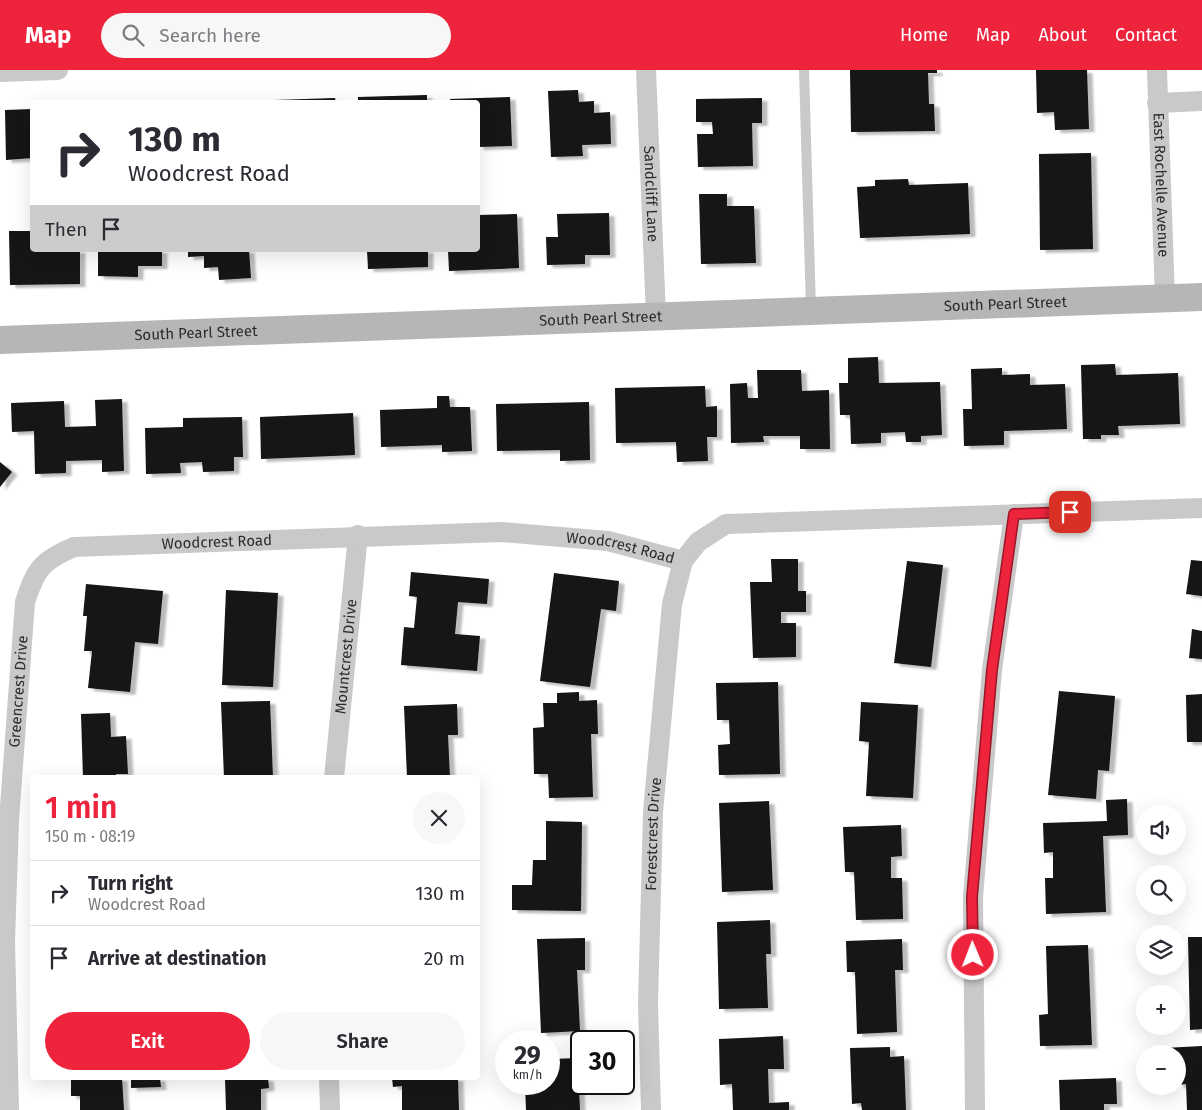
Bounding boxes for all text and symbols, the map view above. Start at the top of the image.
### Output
search box [101,13,451,58]
text: Map [25,21,71,49]
icon: search [119,21,147,49]
text: Search here [159,24,261,47]
text: Home [900,24,948,46]
text: Map [976,24,1010,46]
text: About [1038,24,1087,46]
text: Contact [1115,24,1177,46]
street label: East Rochelle Avenue [1149,112,1173,258]
text: 130 m [128,118,221,160]
icon: right [45,120,110,185]
street label: Sandcliff Lane [640,145,662,242]
text: Woodcrest Road [128,160,290,187]
icon: arrive [97,215,125,243]
text: Then [45,218,87,241]
street label: South Pearl Street [943,293,1068,315]
street label: South Pearl Street [539,307,663,330]
street label: South Pearl Street [134,322,258,344]
pin [1049,491,1091,533]
icon: arrive [1056,498,1084,526]
street label: Woodcrest Road [565,529,677,567]
street label: Woodcrest Road [161,531,272,553]
street label: Mountcrest Drive [331,598,361,715]
street label: Greencrest Drive [5,635,32,748]
street label: Forestcrest Drive [642,777,665,891]
text: 1 min [45,790,117,826]
button: close [413,792,465,844]
map controls [1136,805,1186,1095]
button: sound [1136,805,1186,855]
text: 150 m · 08:19 [45,827,135,846]
button: search [1136,865,1186,915]
text: Turn right [88,872,173,895]
icon: right [45,879,73,907]
text: 130 m [415,882,465,905]
text: Woodcrest Road [88,895,206,914]
button: layers [1136,925,1186,975]
position arrow [946,928,998,980]
icon: arrive [45,944,73,972]
text: Arrive at destination [88,947,267,970]
text: 20 m [424,947,465,970]
button: + [1136,985,1186,1035]
button: Exit [45,1012,250,1070]
button: Share [260,1012,465,1070]
speed limit sign: 30 [570,1030,635,1095]
text: 29 [514,1041,541,1071]
button: − [1136,1045,1186,1095]
text: km/h [513,1068,542,1082]

